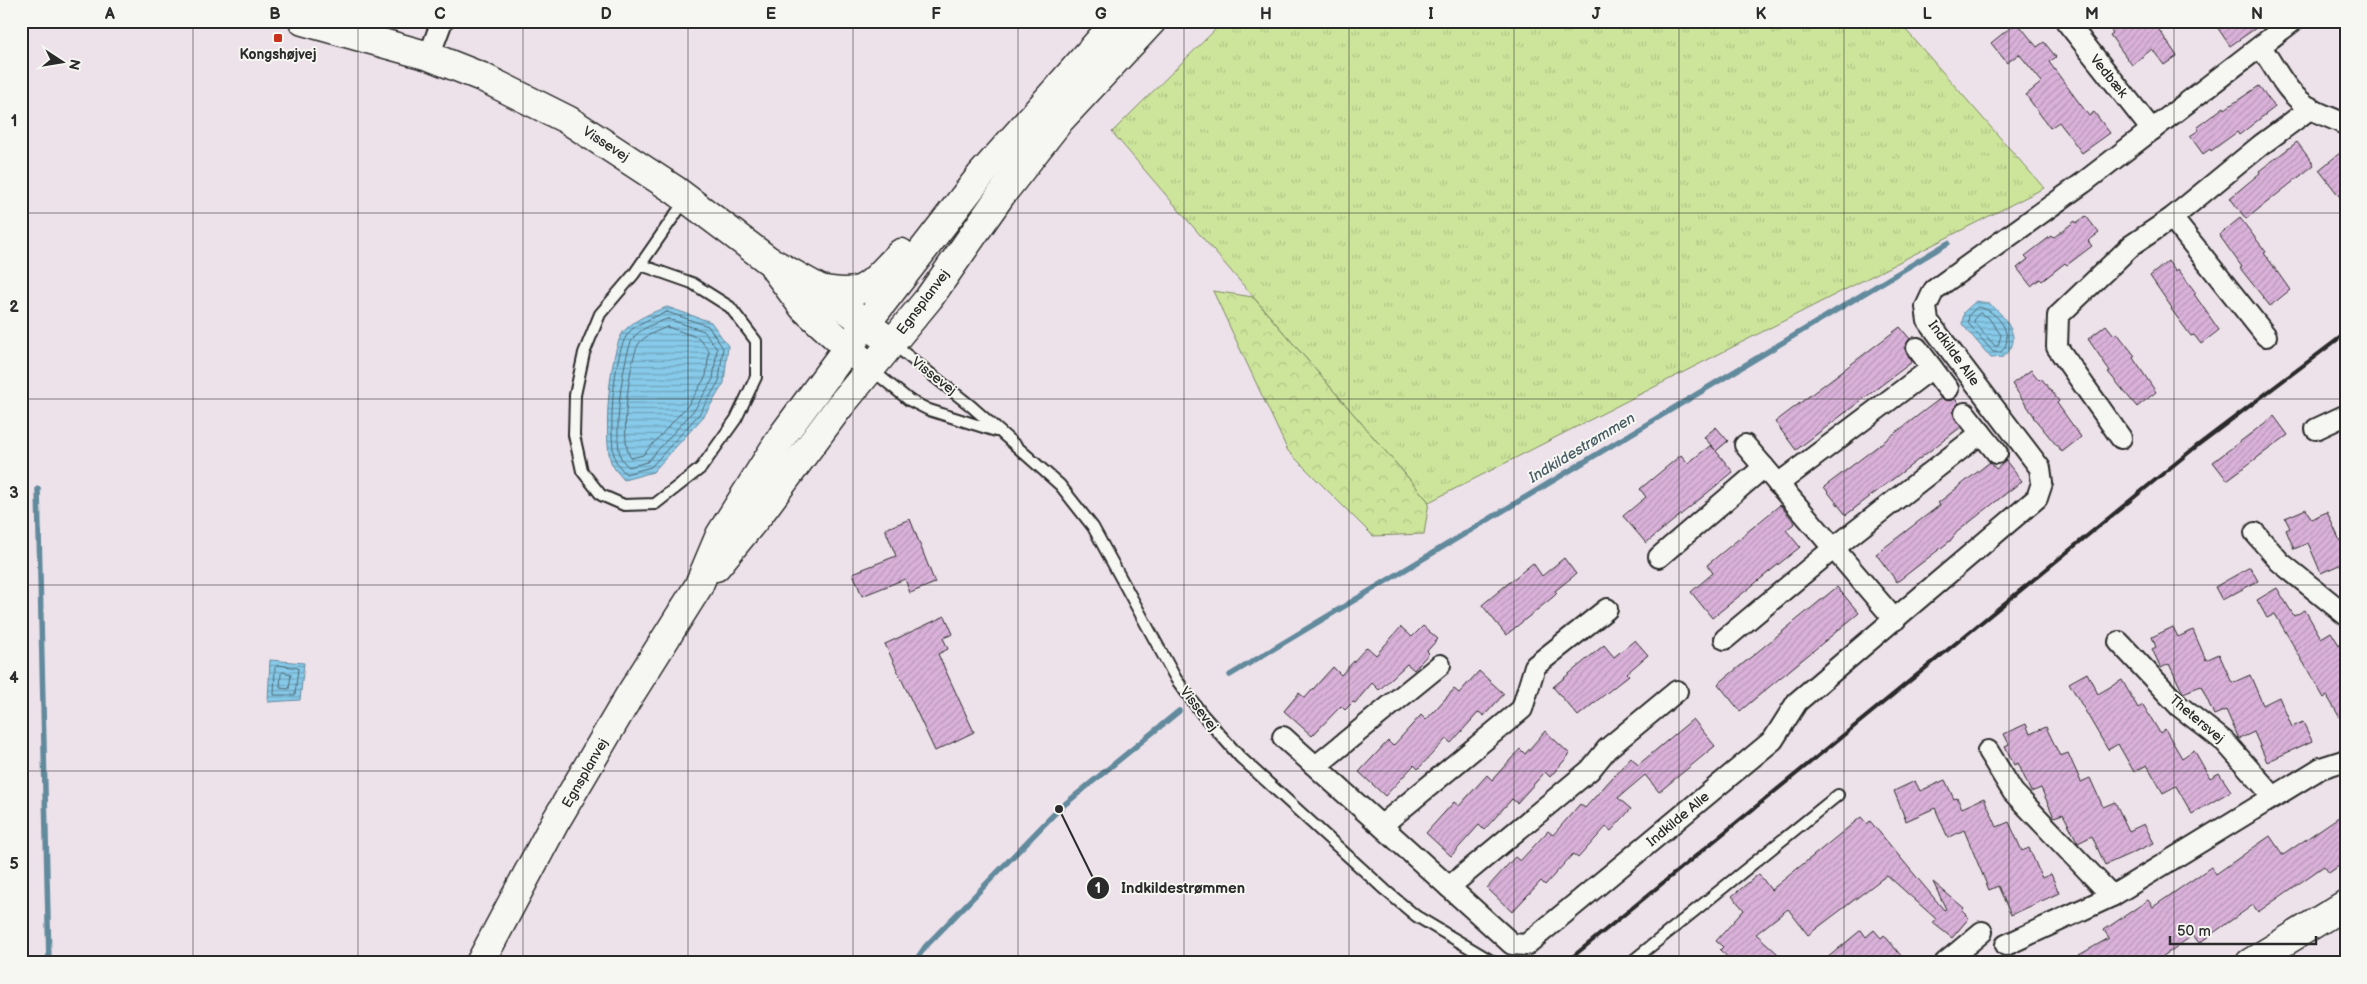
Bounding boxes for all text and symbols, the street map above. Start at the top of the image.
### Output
text: A [104,5,115,24]
text: B [269,5,281,24]
text: C [434,5,446,24]
text: D [600,5,612,24]
text: E [766,5,776,24]
text: F [931,5,941,24]
text: G [1095,5,1107,24]
text: H [1260,5,1272,24]
text: I [1428,5,1434,24]
text: J [1592,5,1601,24]
text: K [1756,5,1767,24]
text: L [1922,5,1932,24]
text: M [2085,5,2099,24]
text: N [2251,5,2263,24]
marker: Kongshøjvej [272,32,284,44]
north arrow [38,38,88,88]
place label: Kongshøjvej [240,46,317,63]
street label: Vedbæk [2086,51,2132,101]
text: N [65,58,84,72]
text: 1 [11,112,17,131]
street label: Vissevej [579,123,633,165]
street label: Egnsplanvej [893,266,953,338]
text: 2 [9,298,19,317]
street label: Indkilde Alle [1925,317,1983,389]
street label: Vissevej [908,353,960,399]
water label: Indkildestrømmen [1524,409,1639,488]
text: 3 [9,484,19,503]
text: 4 [9,669,19,688]
street label: Vissevej [1176,683,1222,735]
street label: Thetersvej [2166,691,2228,747]
street label: Egnsplanvej [558,735,612,811]
street label: Indkilde Alle [1643,788,1713,850]
text: 5 [9,855,19,874]
callout: Indkildestrømmen [1086,873,1255,903]
text: 1 [1095,879,1101,898]
text: Indkildestrømmen [1121,879,1245,898]
scale bar [2170,914,2316,946]
text: 50 m [2177,922,2211,941]

